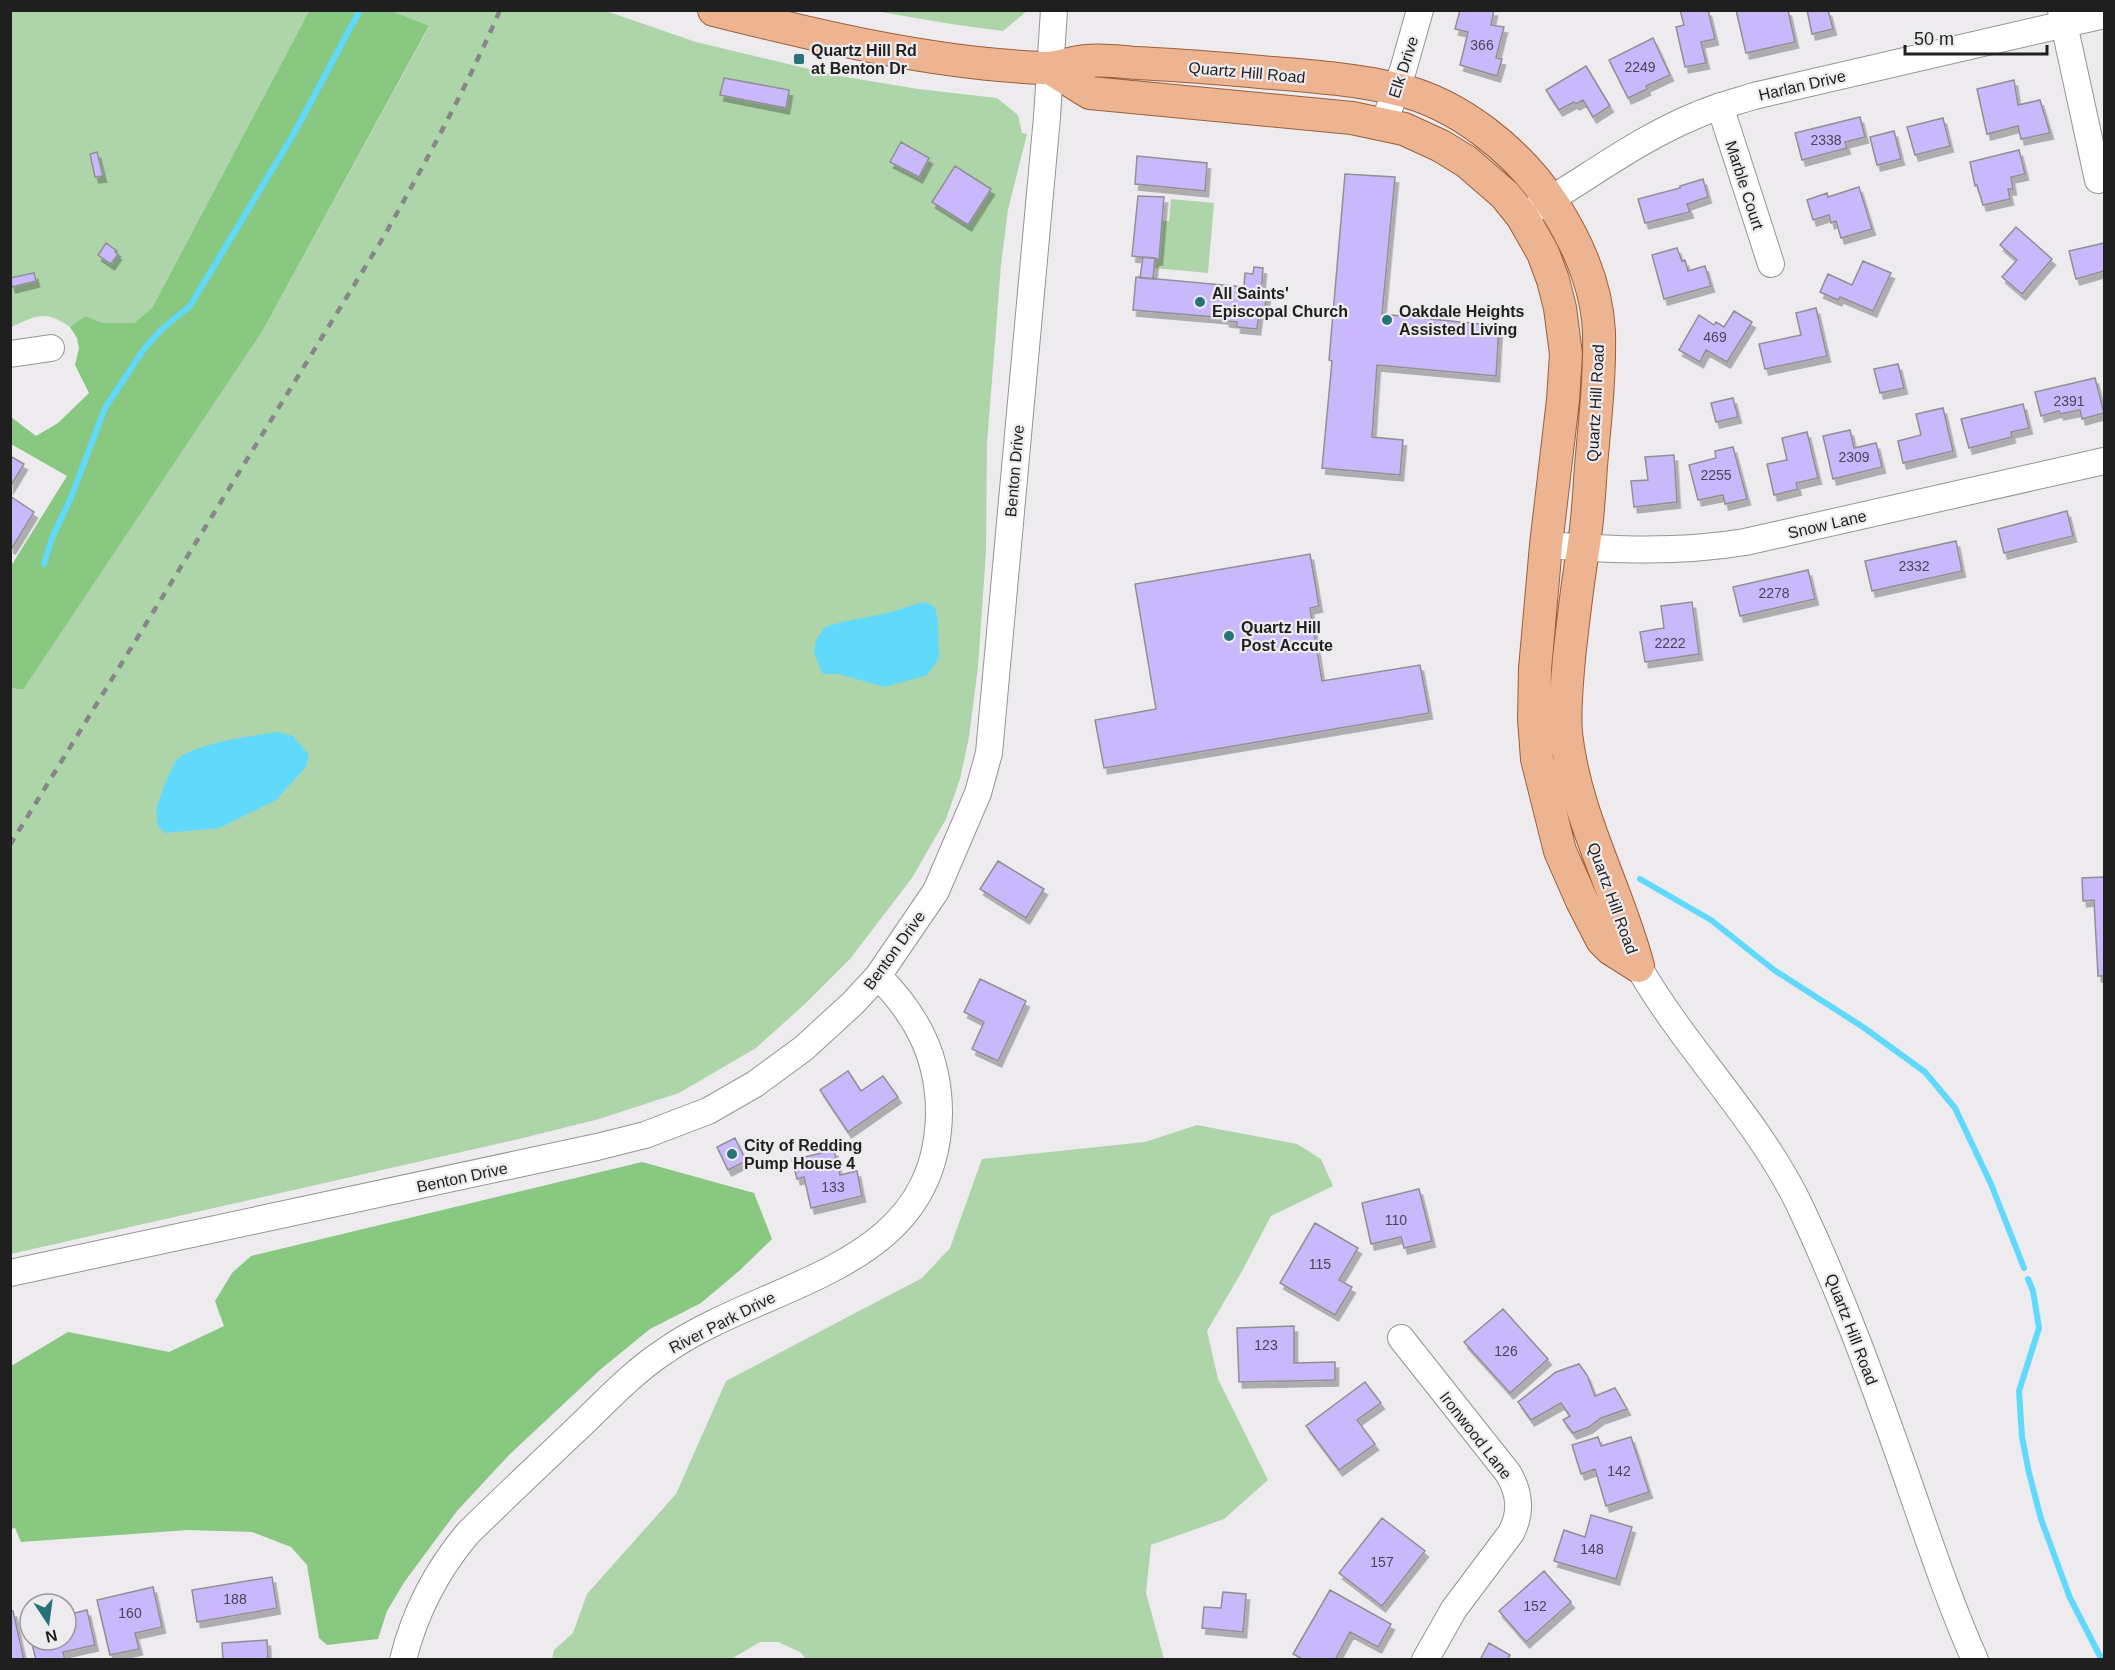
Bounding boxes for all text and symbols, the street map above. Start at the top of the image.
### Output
scale bar [1905,18,2048,56]
text: 50 m [1914,29,1954,49]
street label: Elk Drive [1386,34,1421,100]
house number: 366 [1470,37,1494,53]
place label: Quartz Hill Rd at Benton Dr [811,42,917,77]
marker: Quartz Hill Rd at Benton Dr [792,52,806,66]
street label: Quartz Hill Road [1188,59,1306,86]
house number: 2249 [1624,59,1656,75]
street label: Harlan Drive [1757,67,1847,104]
house number: 2338 [1810,132,1842,148]
street label: Marble Court [1722,139,1767,232]
place label: All Saints' Episcopal Church [1212,285,1348,320]
marker: All Saints' Episcopal Church [1193,295,1207,309]
place label: Oakdale Heights Assisted Living [1399,303,1524,338]
marker: Oakdale Heights Assisted Living [1380,313,1394,327]
house number: 469 [1703,329,1727,345]
street label: Quartz Hill Road [1584,344,1607,462]
house number: 2391 [2053,393,2085,409]
street label: Benton Drive [1002,424,1027,518]
house number: 2309 [1838,449,1870,465]
house number: 2255 [1700,467,1732,483]
street label: Snow Lane [1786,507,1868,542]
house number: 2332 [1898,558,1930,574]
house number: 2278 [1758,585,1790,601]
place label: Quartz Hill Post Accute [1241,619,1333,654]
marker: Quartz Hill Post Accute [1222,629,1236,643]
house number: 2222 [1654,635,1686,651]
street label: Quartz Hill Road [1584,840,1641,956]
street label: Benton Drive [860,908,929,993]
place label: City of Redding Pump House 4 [744,1137,862,1172]
marker: City of Redding Pump House 4 [725,1147,739,1161]
street label: Benton Drive [415,1160,509,1195]
house number: 133 [821,1179,845,1195]
house number: 110 [1385,1212,1407,1228]
house number: 115 [1309,1256,1331,1272]
street label: Quartz Hill Road [1823,1271,1881,1387]
street label: River Park Drive [666,1288,778,1356]
house number: 123 [1254,1337,1278,1353]
house number: 126 [1494,1343,1518,1359]
street label: Ironwood Lane [1436,1388,1515,1482]
house number: 142 [1607,1463,1631,1479]
house number: 148 [1580,1541,1604,1557]
house number: 157 [1370,1554,1394,1570]
house number: 188 [223,1591,247,1607]
north arrow [18,1592,78,1652]
house number: 152 [1523,1598,1547,1614]
house number: 160 [118,1605,142,1621]
text: N [44,1627,59,1646]

